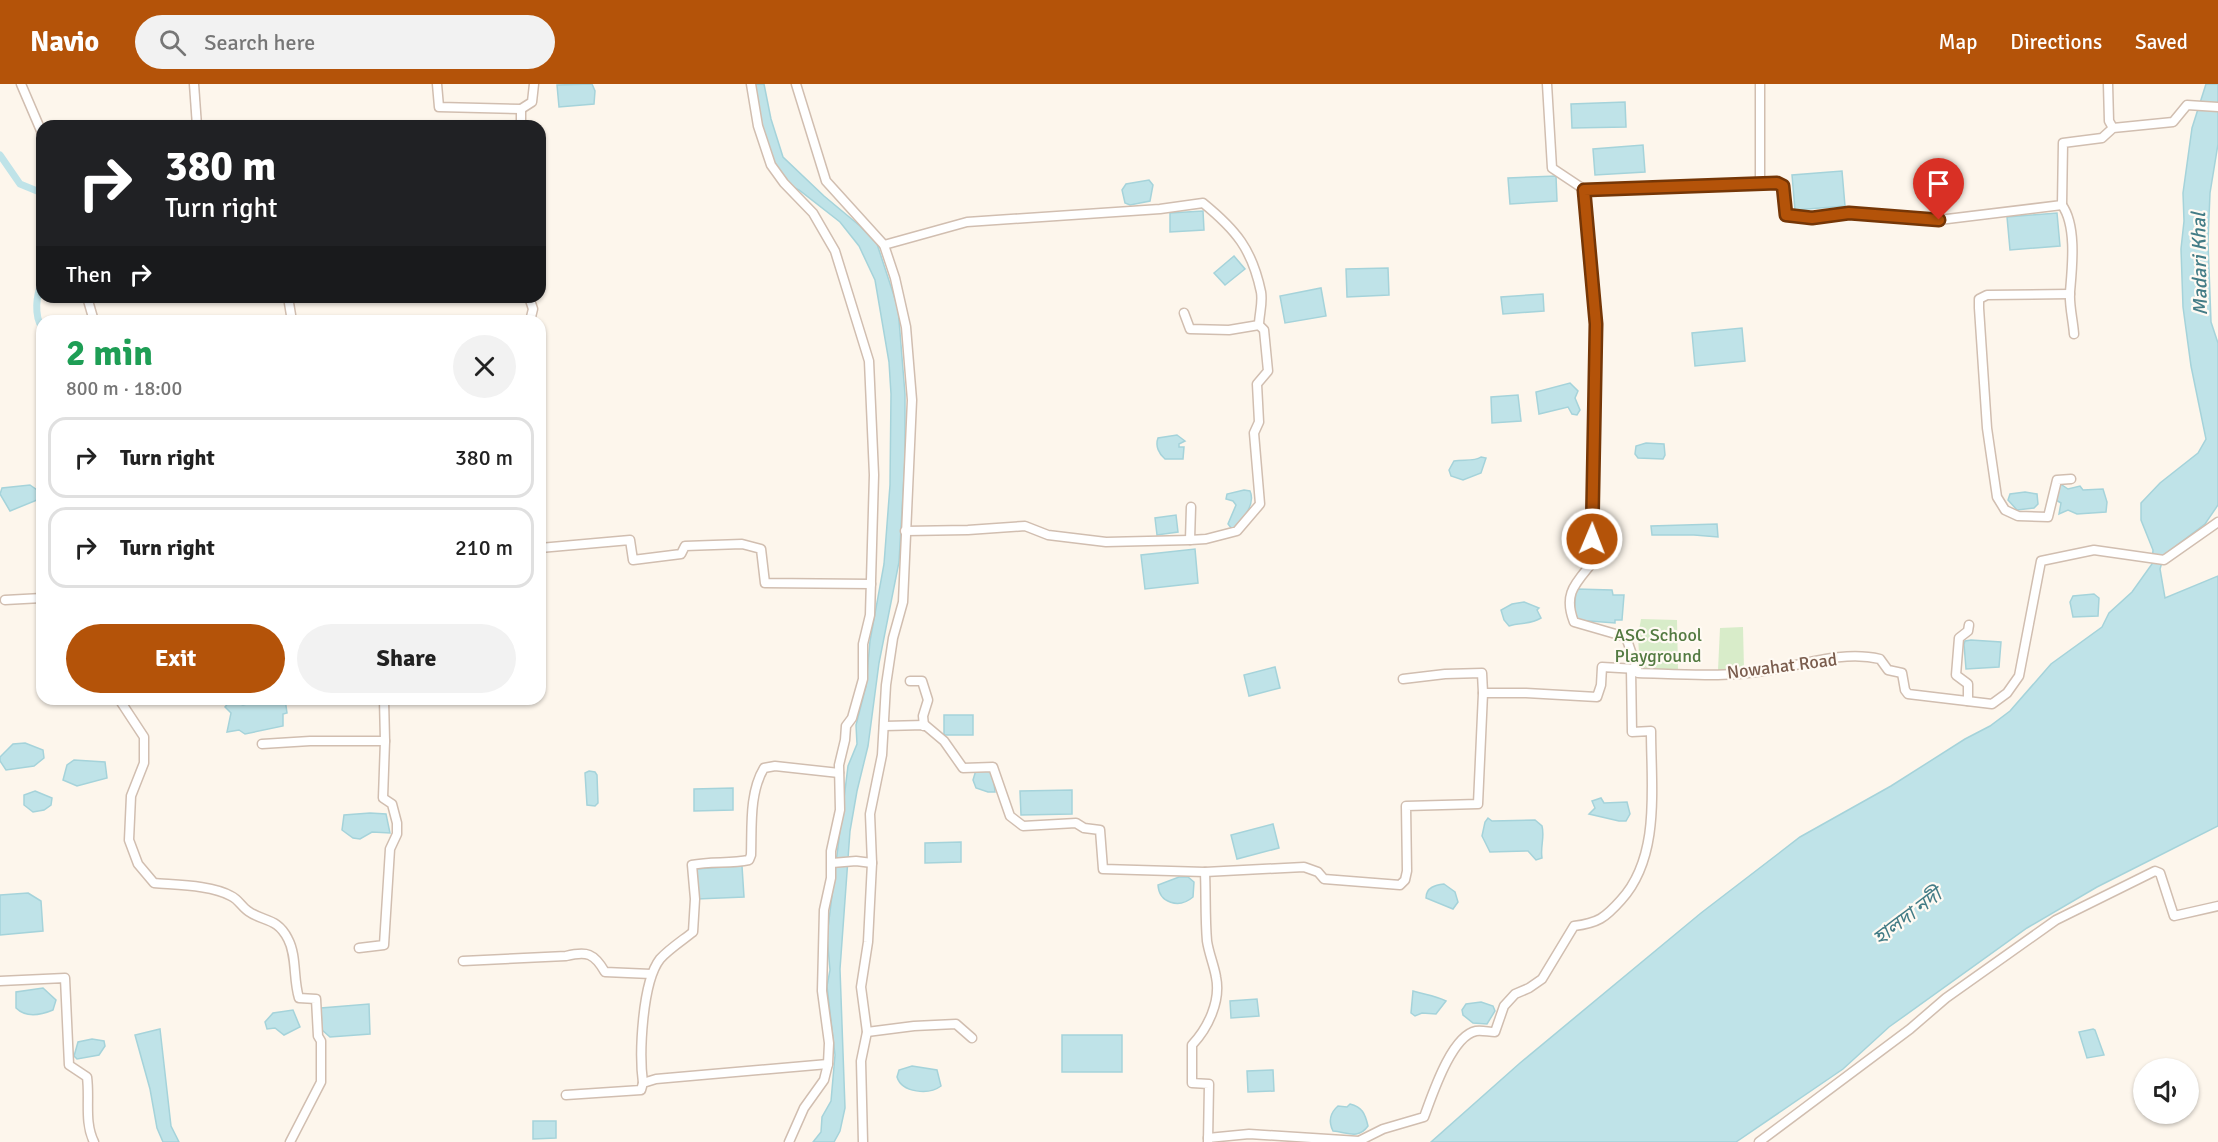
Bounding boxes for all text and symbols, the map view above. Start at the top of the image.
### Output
search box [135,15,555,69]
text: Navio [30,25,99,59]
icon: search [156,26,189,59]
text: Search here [204,29,315,56]
text: Map [1939,29,1977,55]
text: Directions [2010,29,2102,55]
text: Saved [2135,29,2188,55]
text: 380 m [165,141,276,192]
icon: right [66,144,144,222]
pin [1913,158,1964,220]
icon: arrive [1922,167,1955,200]
text: Turn right [165,192,278,225]
water label: Madari Khal [2186,210,2213,316]
icon: right [124,258,157,291]
text: Then [66,261,112,288]
text: 2 min [66,331,153,376]
button: close [453,335,516,398]
text: 800 m · 18:00 [66,376,182,401]
icon: right [69,441,102,474]
text: Turn right [120,444,215,471]
text: 380 m [455,444,513,471]
position arrow [1560,507,1624,571]
icon: right [69,531,102,564]
text: Turn right [120,534,215,561]
text: 210 m [455,534,513,561]
button: Exit [66,624,285,693]
button: Share [297,624,516,693]
park label: ASC School Playground [1614,624,1702,667]
street label: Nowahat Road [1726,648,1838,684]
water label: হালদা নদী [1868,880,1950,950]
map controls [2133,1058,2199,1124]
button: sound [2133,1058,2199,1124]

